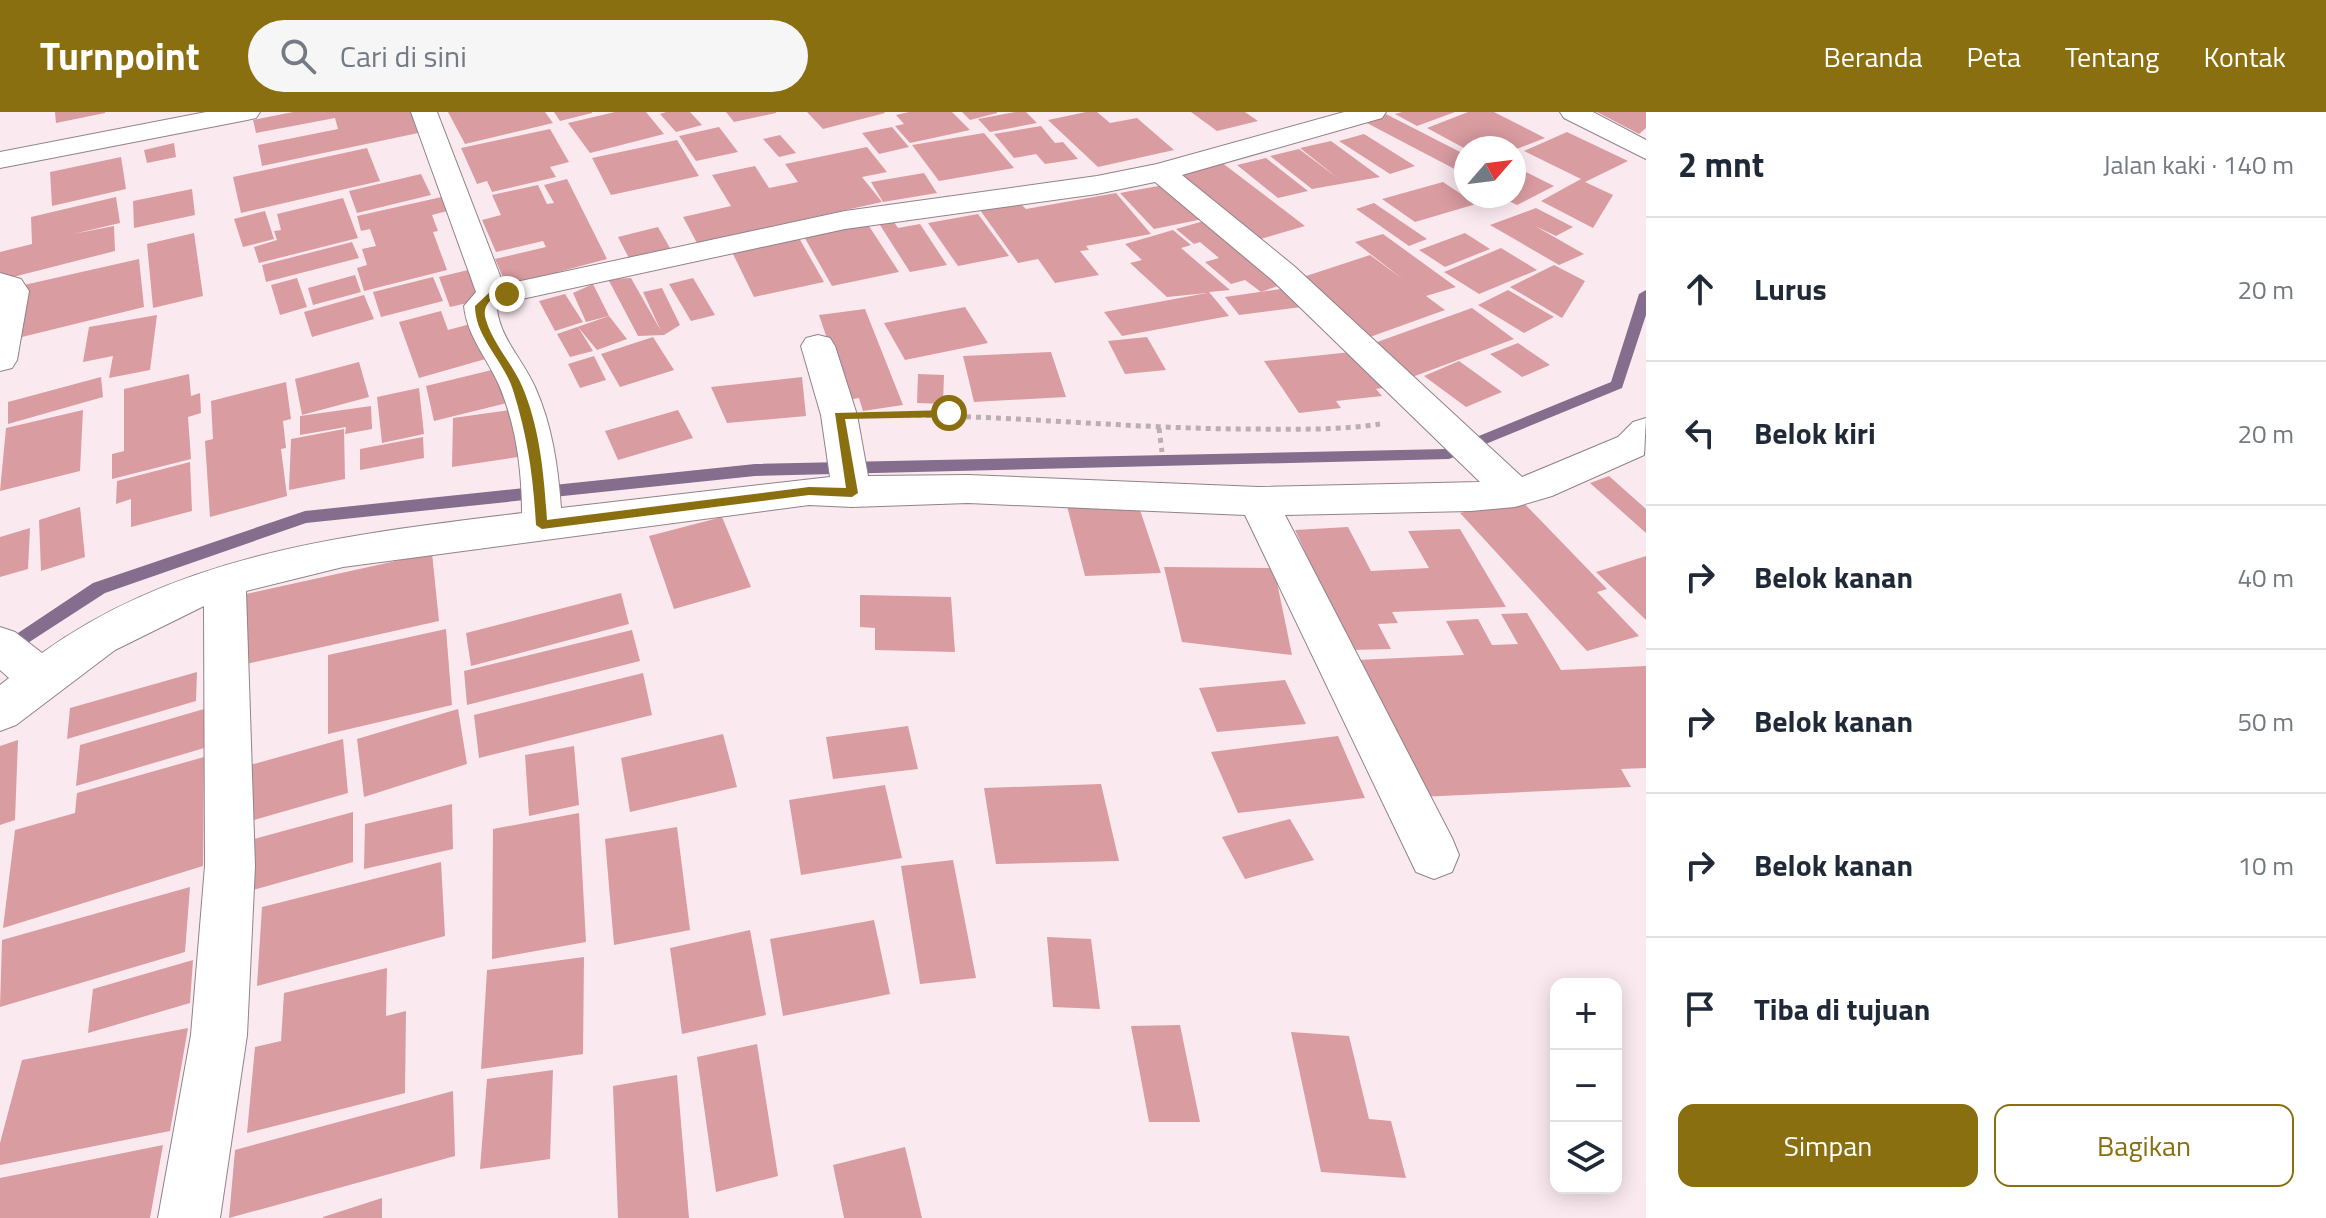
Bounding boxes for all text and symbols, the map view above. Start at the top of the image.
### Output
search box [248,20,808,92]
text: Turnpoint [40,27,200,85]
text: Cari di sini [340,33,467,79]
icon: search [276,34,320,78]
text: Beranda [1824,35,1923,78]
text: Peta [1967,35,2021,78]
text: Tentang [2065,35,2159,78]
text: Kontak [2203,35,2286,78]
north arrow [1454,136,1526,208]
text: 2 mnt [1678,138,1764,190]
text: Jalan kaki · 140 m [2103,145,2294,184]
text: Lurus [1754,266,1827,312]
icon: ahead [1678,267,1722,311]
text: 20 m [2237,270,2294,309]
route end [489,276,525,312]
route start [931,395,967,431]
text: Belok kiri [1754,410,1876,456]
icon: left [1678,411,1722,455]
text: 20 m [2237,414,2294,453]
text: Belok kanan [1754,554,1913,600]
icon: right [1678,555,1722,599]
text: 40 m [2237,558,2294,597]
text: Belok kanan [1754,698,1913,744]
icon: right [1678,699,1722,743]
text: 50 m [2237,702,2294,741]
text: Belok kanan [1754,842,1913,888]
icon: right [1678,843,1722,887]
text: 10 m [2237,846,2294,885]
map controls [1550,978,1622,1194]
button: + [1550,978,1622,1050]
text: Tiba di tujuan [1754,986,1930,1032]
icon: arrive [1678,987,1722,1031]
button: − [1550,1050,1622,1122]
button: Simpan [1678,1104,1978,1187]
button: Bagikan [1994,1104,2294,1187]
button: layers [1550,1122,1622,1194]

